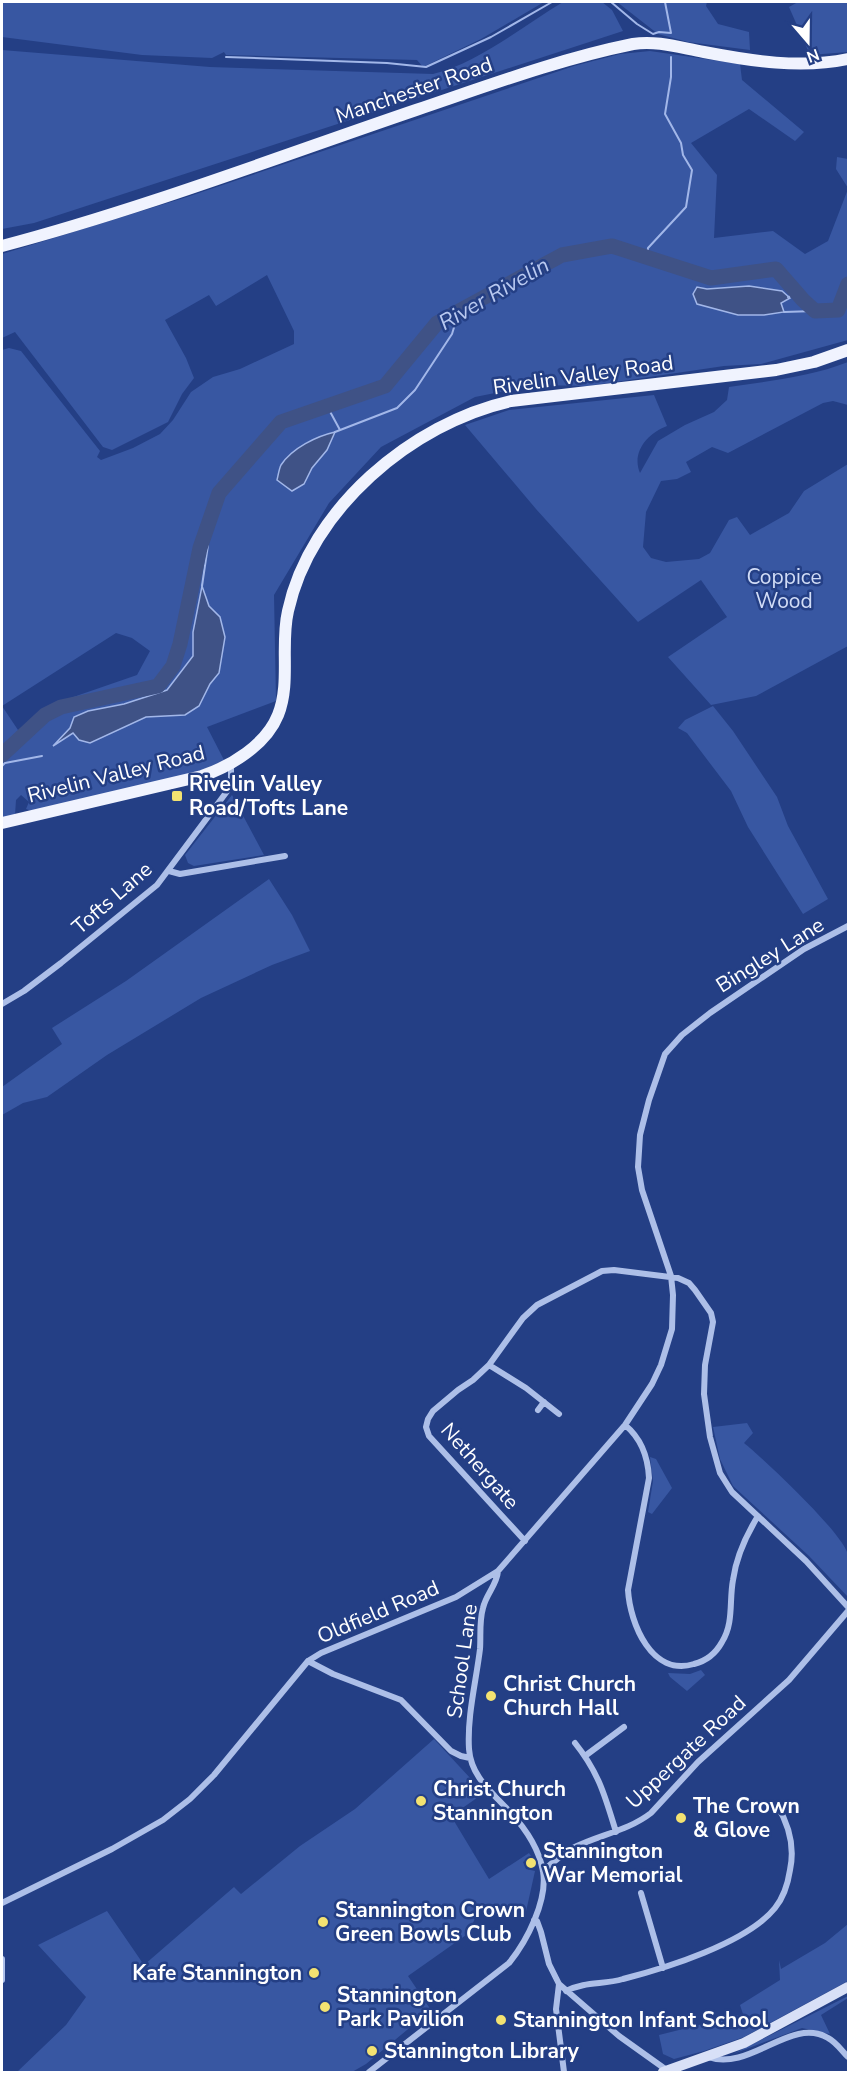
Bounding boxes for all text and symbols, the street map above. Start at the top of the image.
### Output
north arrow [778,12,838,72]
text: N [803,43,822,68]
street label: Manchester Road [332,50,496,130]
water label: River Rivelin [433,250,555,338]
street label: Rivelin Valley Road [491,348,675,402]
park label: Coppice Wood [746,563,822,615]
street label: Rivelin Valley Road [24,738,208,810]
place label: Rivelin Valley Road/Tofts Lane [189,770,348,822]
marker: Rivelin Valley Road/Tofts Lane [170,789,184,803]
street label: Tofts Lane [66,855,158,941]
street label: Bingley Lane [711,911,829,999]
street label: Nethergate [435,1417,525,1515]
street label: Oldfield Road [313,1574,443,1650]
street label: School Lane [440,1602,484,1720]
place label: Christ Church Church Hall [503,1670,636,1722]
marker: Christ Church Church Hall [484,1689,498,1703]
street label: Uppergate Road [620,1689,752,1815]
place label: Christ Church Stannington [433,1775,566,1827]
place label: The Crown & Glove [693,1792,800,1844]
marker: Christ Church Stannington [414,1794,428,1808]
marker: The Crown & Glove [674,1811,688,1825]
place label: Stannington War Memorial [543,1837,683,1889]
marker: Stannington War Memorial [524,1856,538,1870]
place label: Stannington Crown Green Bowls Club [335,1896,525,1948]
marker: Stannington Crown Green Bowls Club [316,1915,330,1929]
place label: Kafe Stannington [132,1959,302,1987]
marker: Kafe Stannington [307,1966,321,1980]
place label: Stannington Park Pavilion [337,1981,464,2033]
marker: Stannington Park Pavilion [318,2000,332,2014]
place label: Stannington Infant School [513,2006,768,2034]
marker: Stannington Infant School [494,2013,508,2027]
place label: Stannington Library [384,2037,580,2065]
marker: Stannington Library [365,2044,379,2058]

